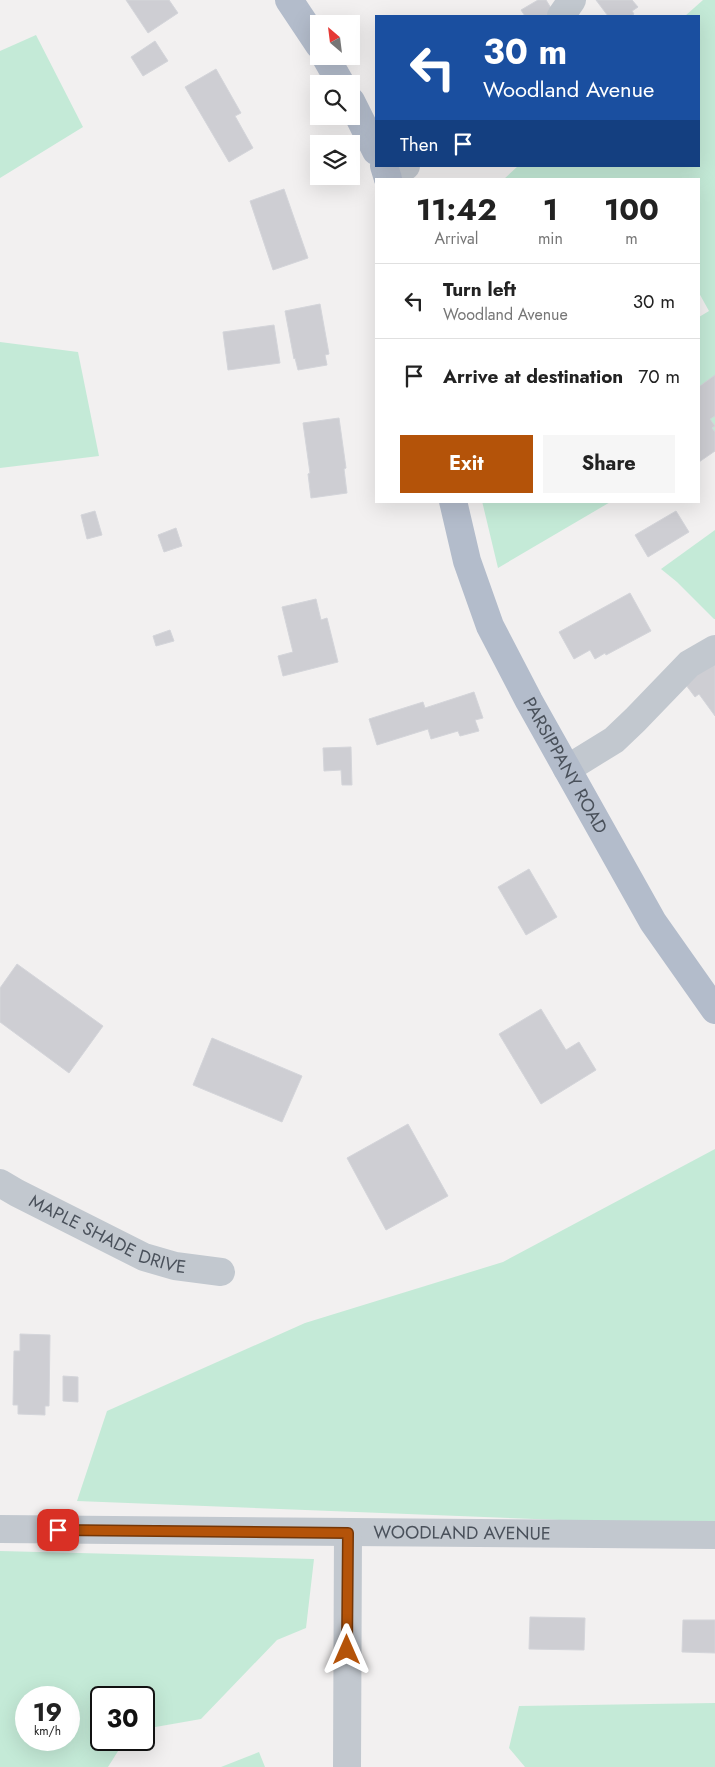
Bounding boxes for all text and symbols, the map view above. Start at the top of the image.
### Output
north arrow [310,15,360,65]
map controls [310,15,360,185]
text: 30 m [483,27,567,77]
icon: left [400,35,465,100]
text: Woodland Avenue [483,73,654,105]
button: search [310,75,360,125]
icon: arrive [449,130,477,158]
text: Then [400,131,439,158]
button: layers [310,135,360,185]
text: 11:42 [416,188,497,231]
text: 1 [543,188,558,231]
text: 100 [604,188,659,231]
text: Arrival [434,227,479,250]
text: min [538,227,563,250]
text: m [625,227,638,250]
text: Turn left [443,276,516,303]
icon: left [400,287,428,315]
text: 30 m [633,288,675,315]
text: Woodland Avenue [443,303,568,326]
icon: arrive [400,362,428,390]
text: Arrive at destination [443,363,623,390]
text: 70 m [638,363,680,390]
button: Exit [400,435,533,493]
button: Share [543,435,675,493]
street label: PARSIPPANY ROAD [516,693,614,838]
street label: MAPLE SHADE DRIVE [25,1188,188,1280]
pin [37,1509,79,1551]
icon: arrive [44,1516,72,1544]
street label: WOODLAND AVENUE [373,1519,551,1547]
position arrow [320,1623,372,1675]
speed limit sign: 30 [90,1686,155,1751]
text: 19 [33,1694,62,1730]
text: km/h [34,1722,61,1740]

